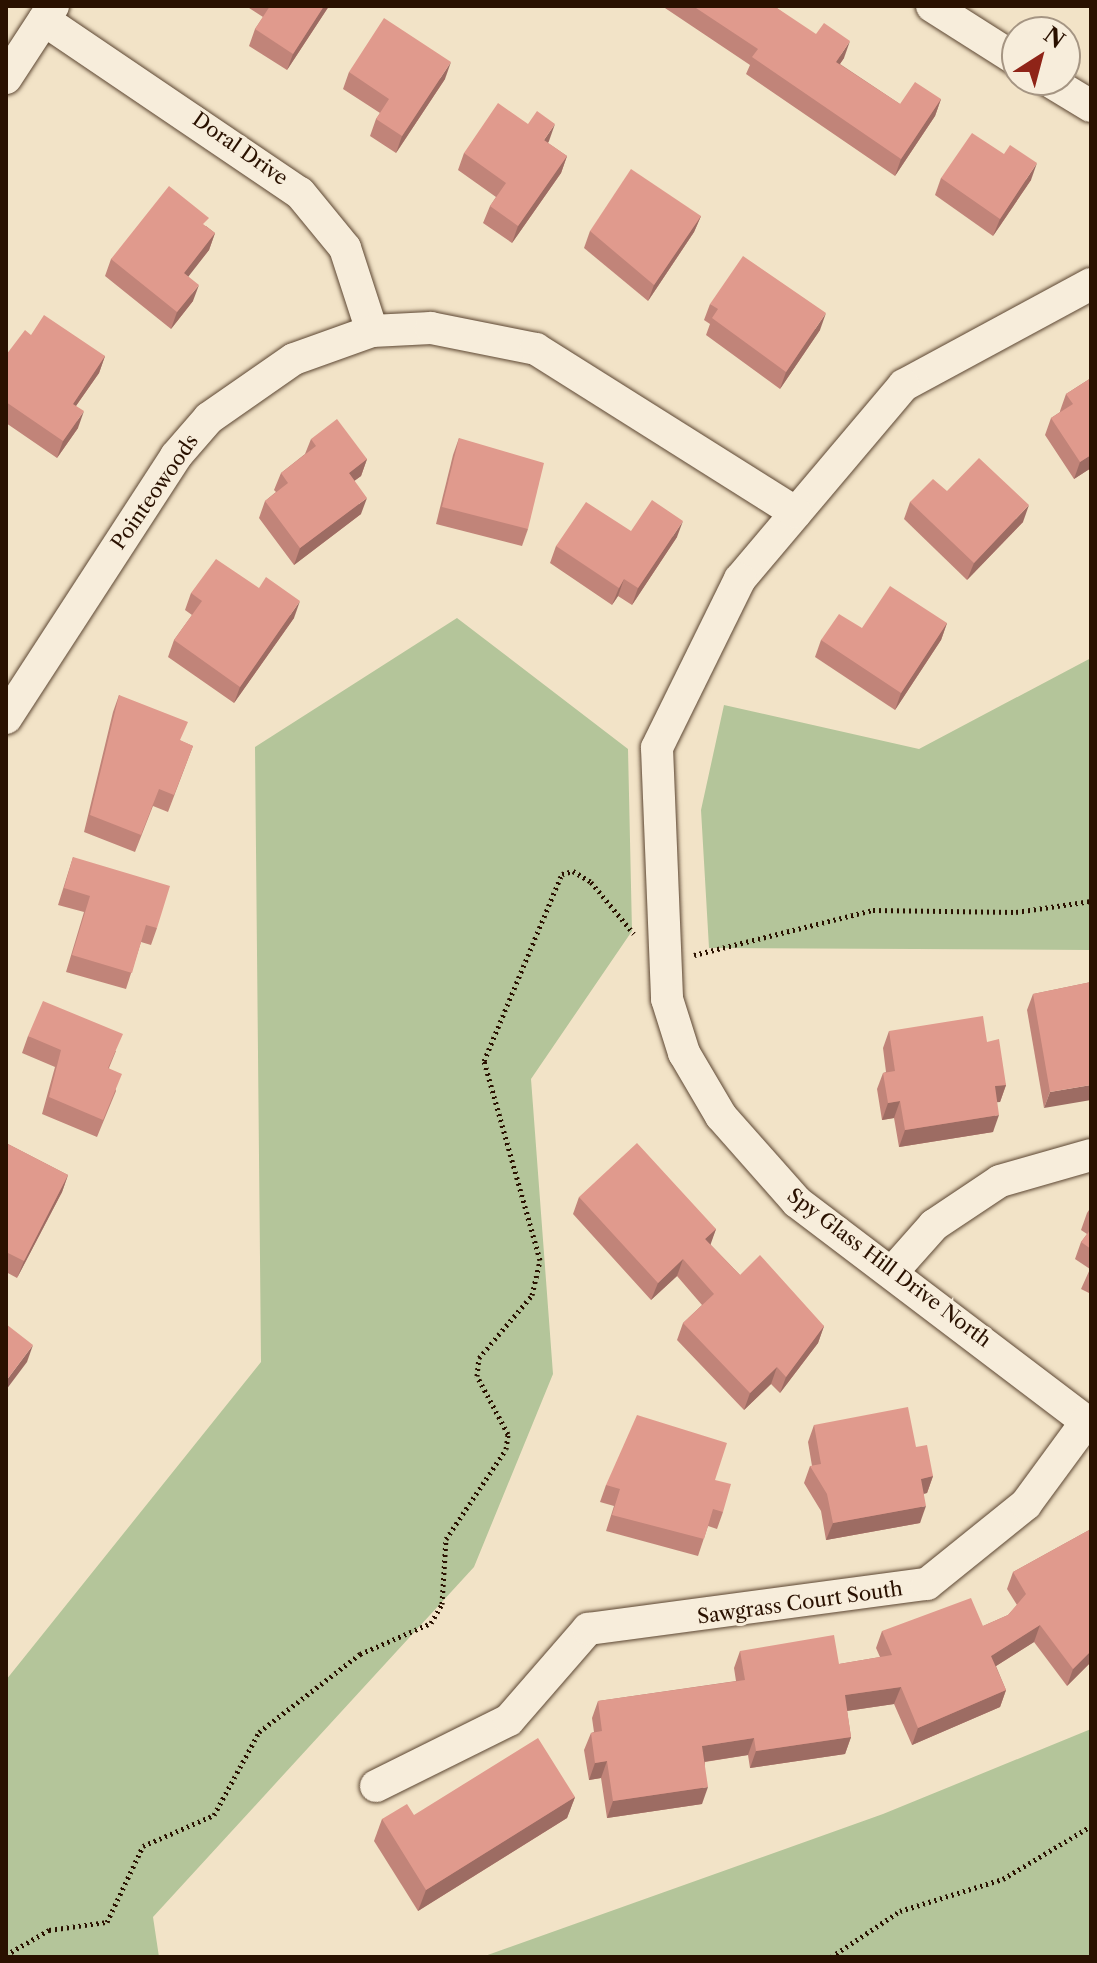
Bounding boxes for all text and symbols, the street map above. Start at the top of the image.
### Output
north arrow [1001,16,1081,96]
text: N [1039,21,1070,54]
street label: Doral Drive [188,107,292,191]
street label: Pointeowoods [106,430,204,554]
street label: Spy Glass Hill Drive North [782,1183,996,1353]
street label: Sawgrass Court South [696,1577,904,1629]

